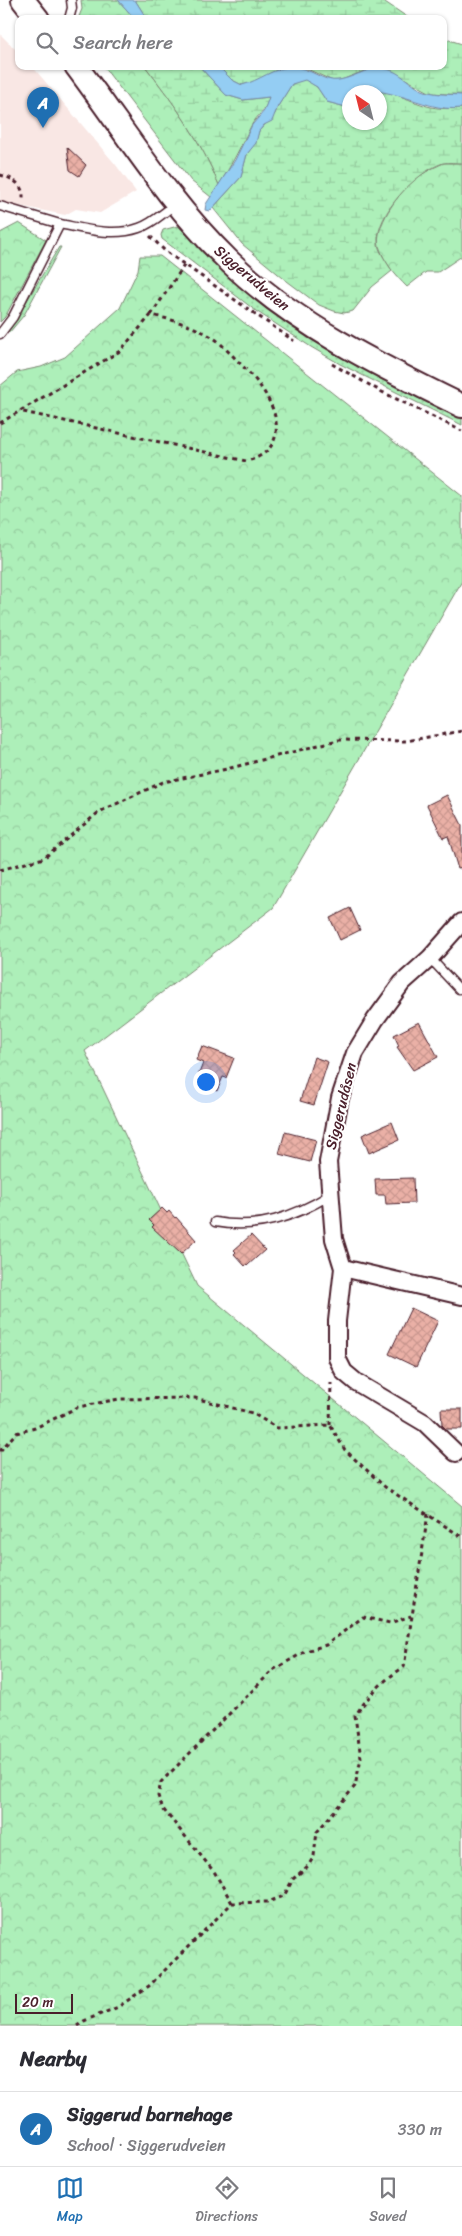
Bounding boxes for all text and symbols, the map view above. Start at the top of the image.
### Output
search box [15,15,447,70]
text: Search here [73,26,173,59]
icon: search [33,29,61,57]
north arrow [342,85,387,130]
pin: A [27,87,59,128]
street label: Siggerudveien [208,238,296,318]
street label: Siggerudåsen [318,1060,364,1152]
your location [193,1069,219,1095]
text: 20 m [22,1990,53,2015]
scale bar [15,1991,72,2014]
text: Nearby [20,2040,86,2078]
text: Siggerud barnehage [67,2098,232,2131]
text: A [31,2115,41,2144]
text: 330 m [398,2115,442,2144]
text: School · Siggerudveien [67,2131,226,2160]
tab: Map [56,2174,84,2229]
tab: Directions [195,2174,258,2229]
tab: Saved [369,2174,406,2229]

